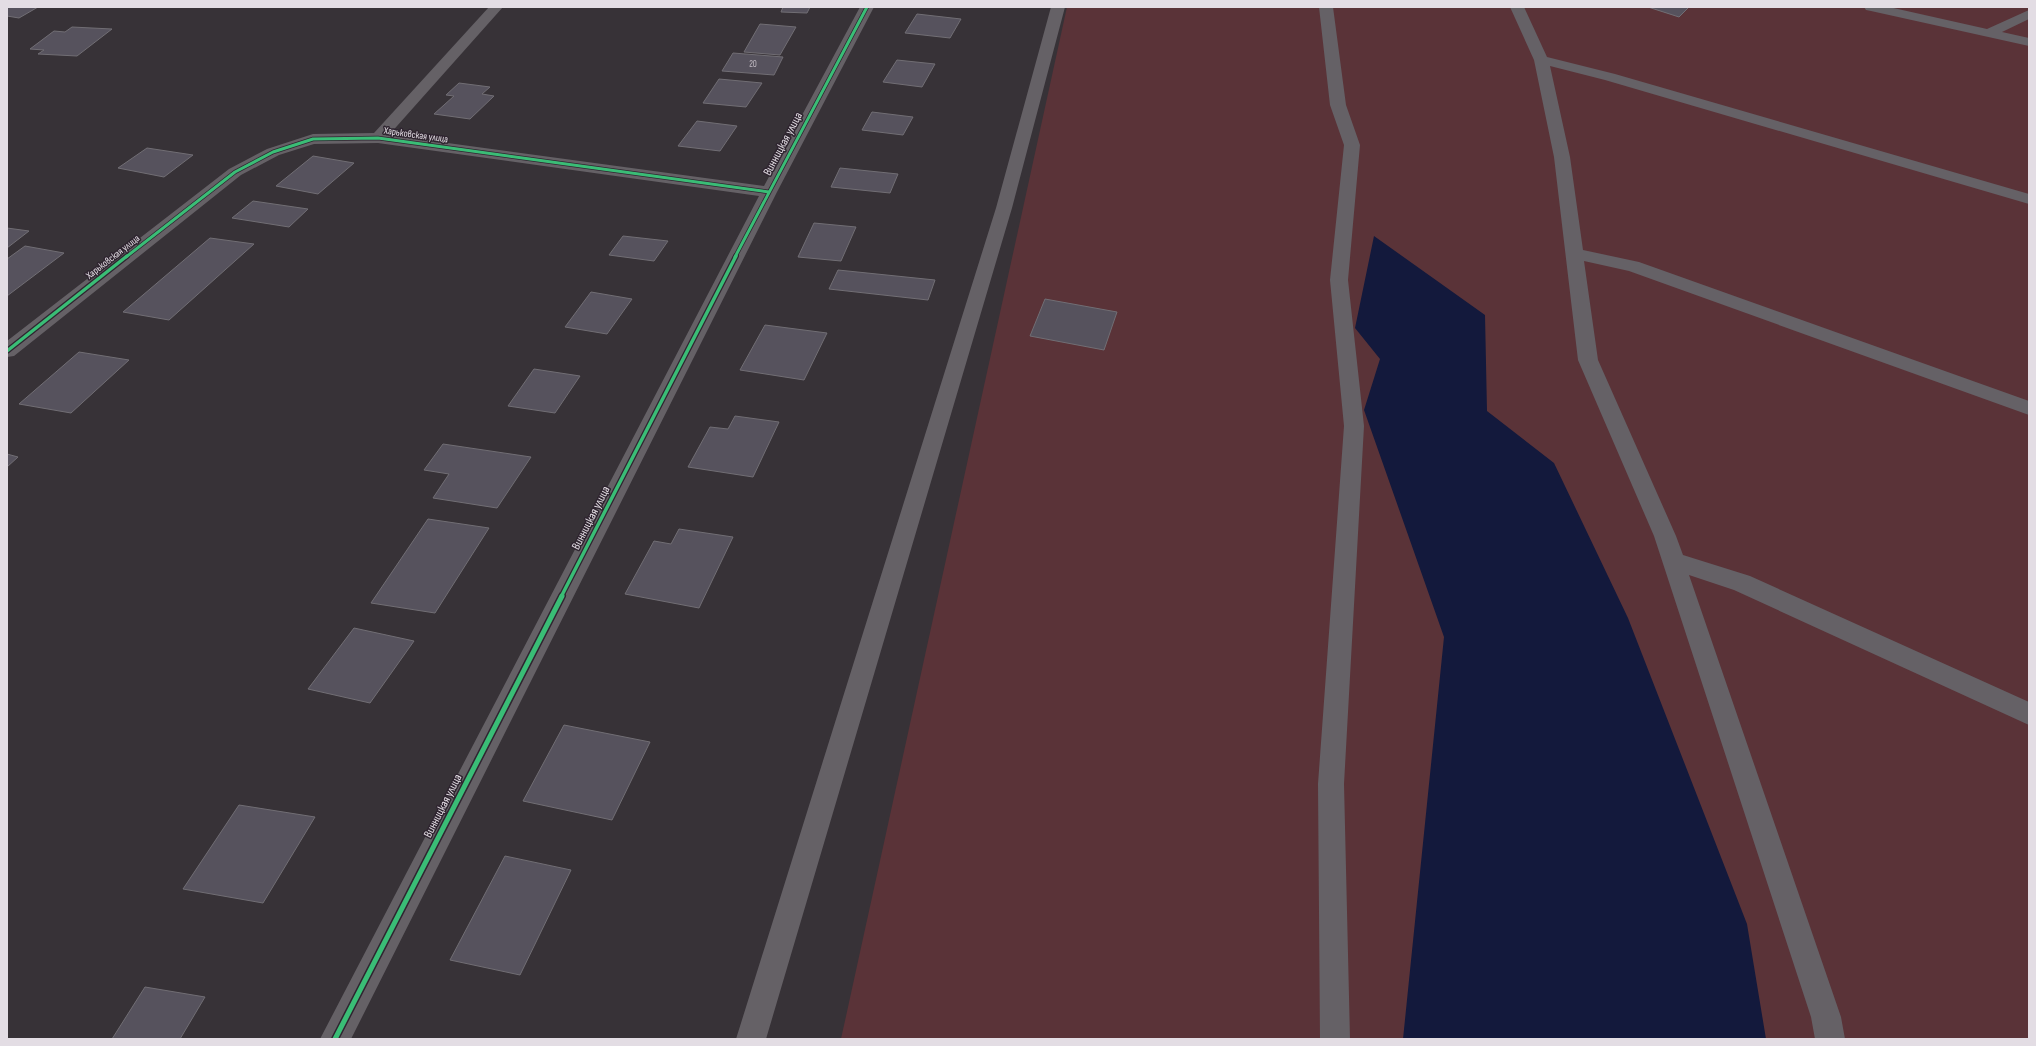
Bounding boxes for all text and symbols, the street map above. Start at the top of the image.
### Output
house number: 20 [749,59,757,70]
street label: Винницкая улица [760,109,806,178]
street label: Харьковская улица [382,124,449,145]
street label: Харьковская улица [83,232,142,282]
street label: Винницкая улица [569,483,614,552]
street label: Винницкая улица [421,771,466,840]

